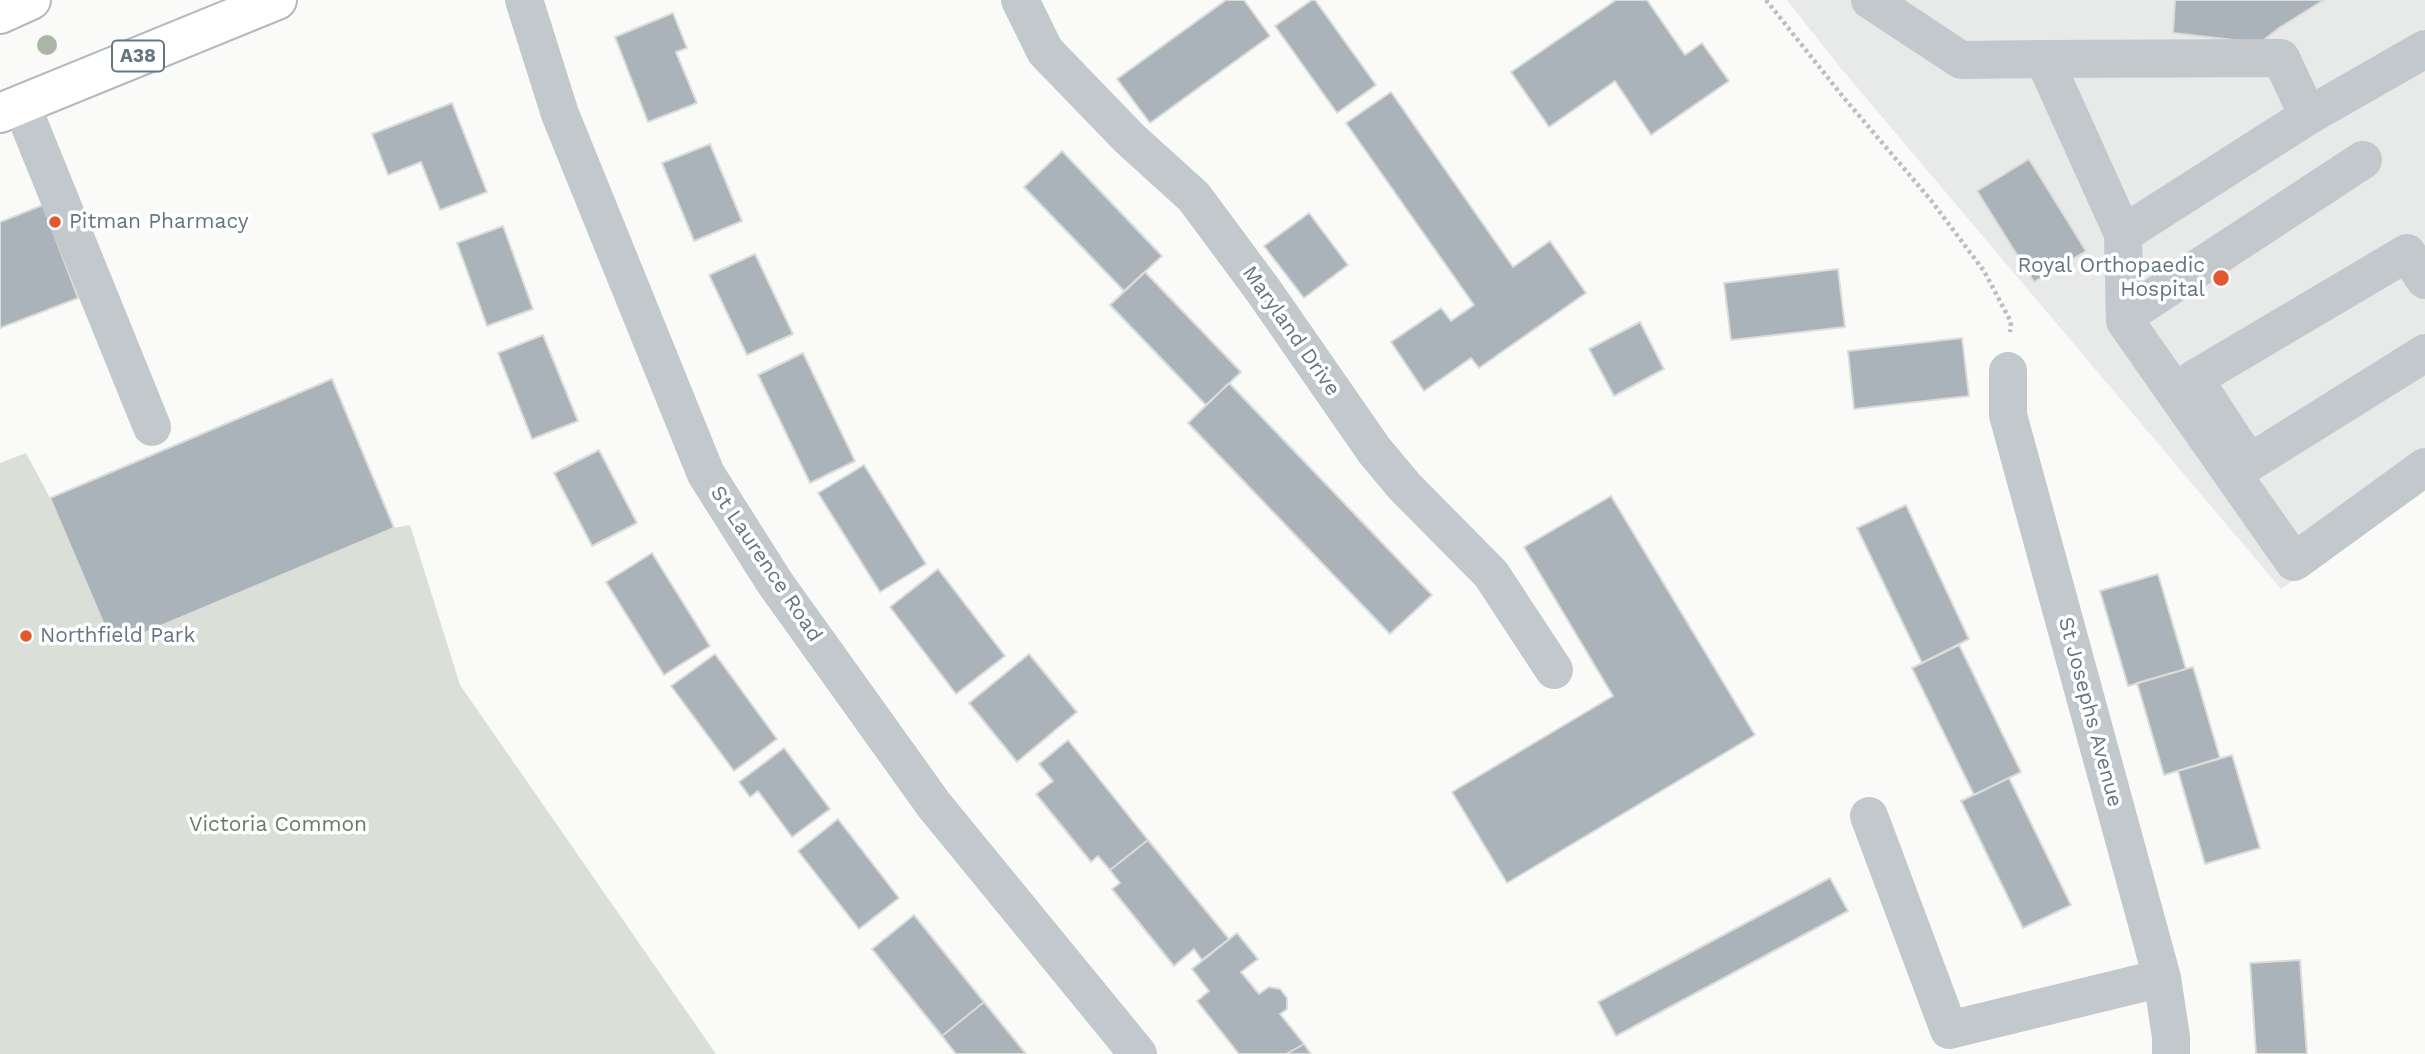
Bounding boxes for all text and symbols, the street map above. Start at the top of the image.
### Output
road number: A38 [112,40,164,72]
place label: Pitman Pharmacy [69,209,249,235]
marker: Pitman Pharmacy [47,214,63,230]
place label: Royal Orthopaedic Hospital [2017,253,2205,303]
street label: Maryland Drive [1237,261,1345,401]
marker: Royal Orthopaedic Hospital [2211,268,2231,288]
street label: St Laurence Road [705,481,827,647]
street label: St Josephs Avenue [2053,614,2127,810]
place label: Northfield Park [40,623,195,649]
marker: Northfield Park [18,628,34,644]
park label: Victoria Common [189,812,367,838]

